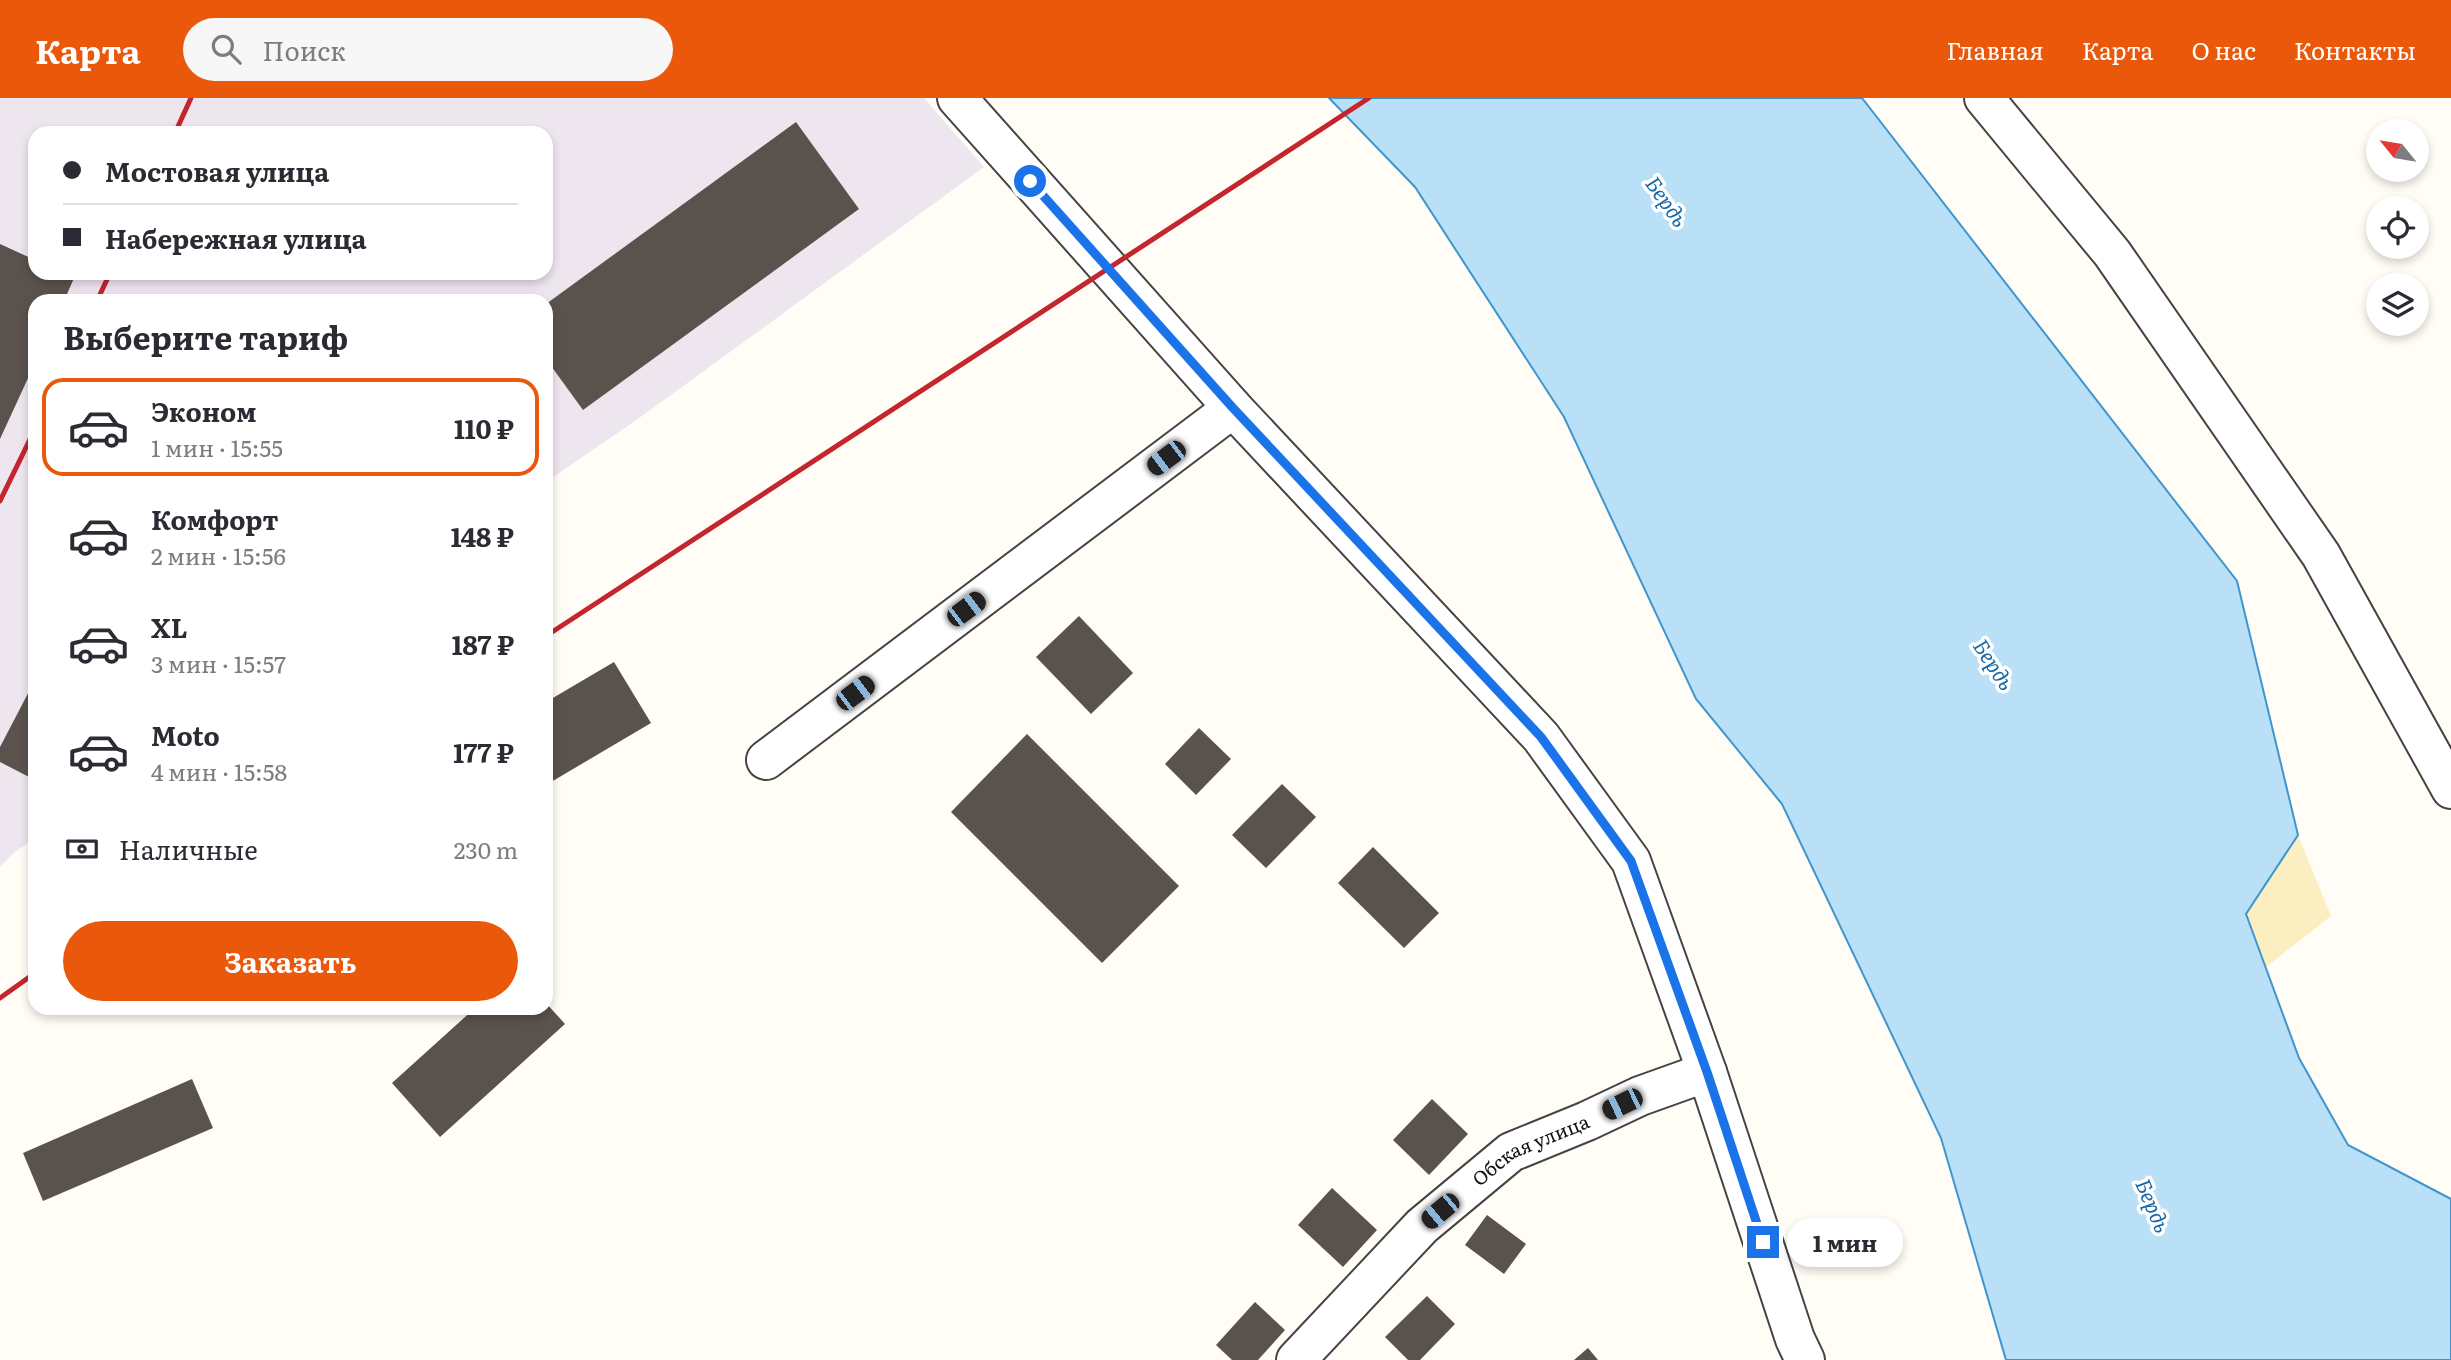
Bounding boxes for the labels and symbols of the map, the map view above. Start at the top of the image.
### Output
north arrow [2366,119,2429,182]
route start [1014,165,1046,197]
water label: Бердь [1639,169,1697,232]
car [1143,437,1190,479]
car [943,588,990,630]
water label: Бердь [1967,632,2023,695]
car [832,672,879,714]
car [1599,1085,1646,1123]
street label: Обская улица [1465,1106,1594,1192]
water label: Бердь [2129,1173,2179,1237]
car [1418,1189,1463,1233]
callout: 1 мин [1788,1218,1903,1266]
route end [1747,1226,1779,1258]

